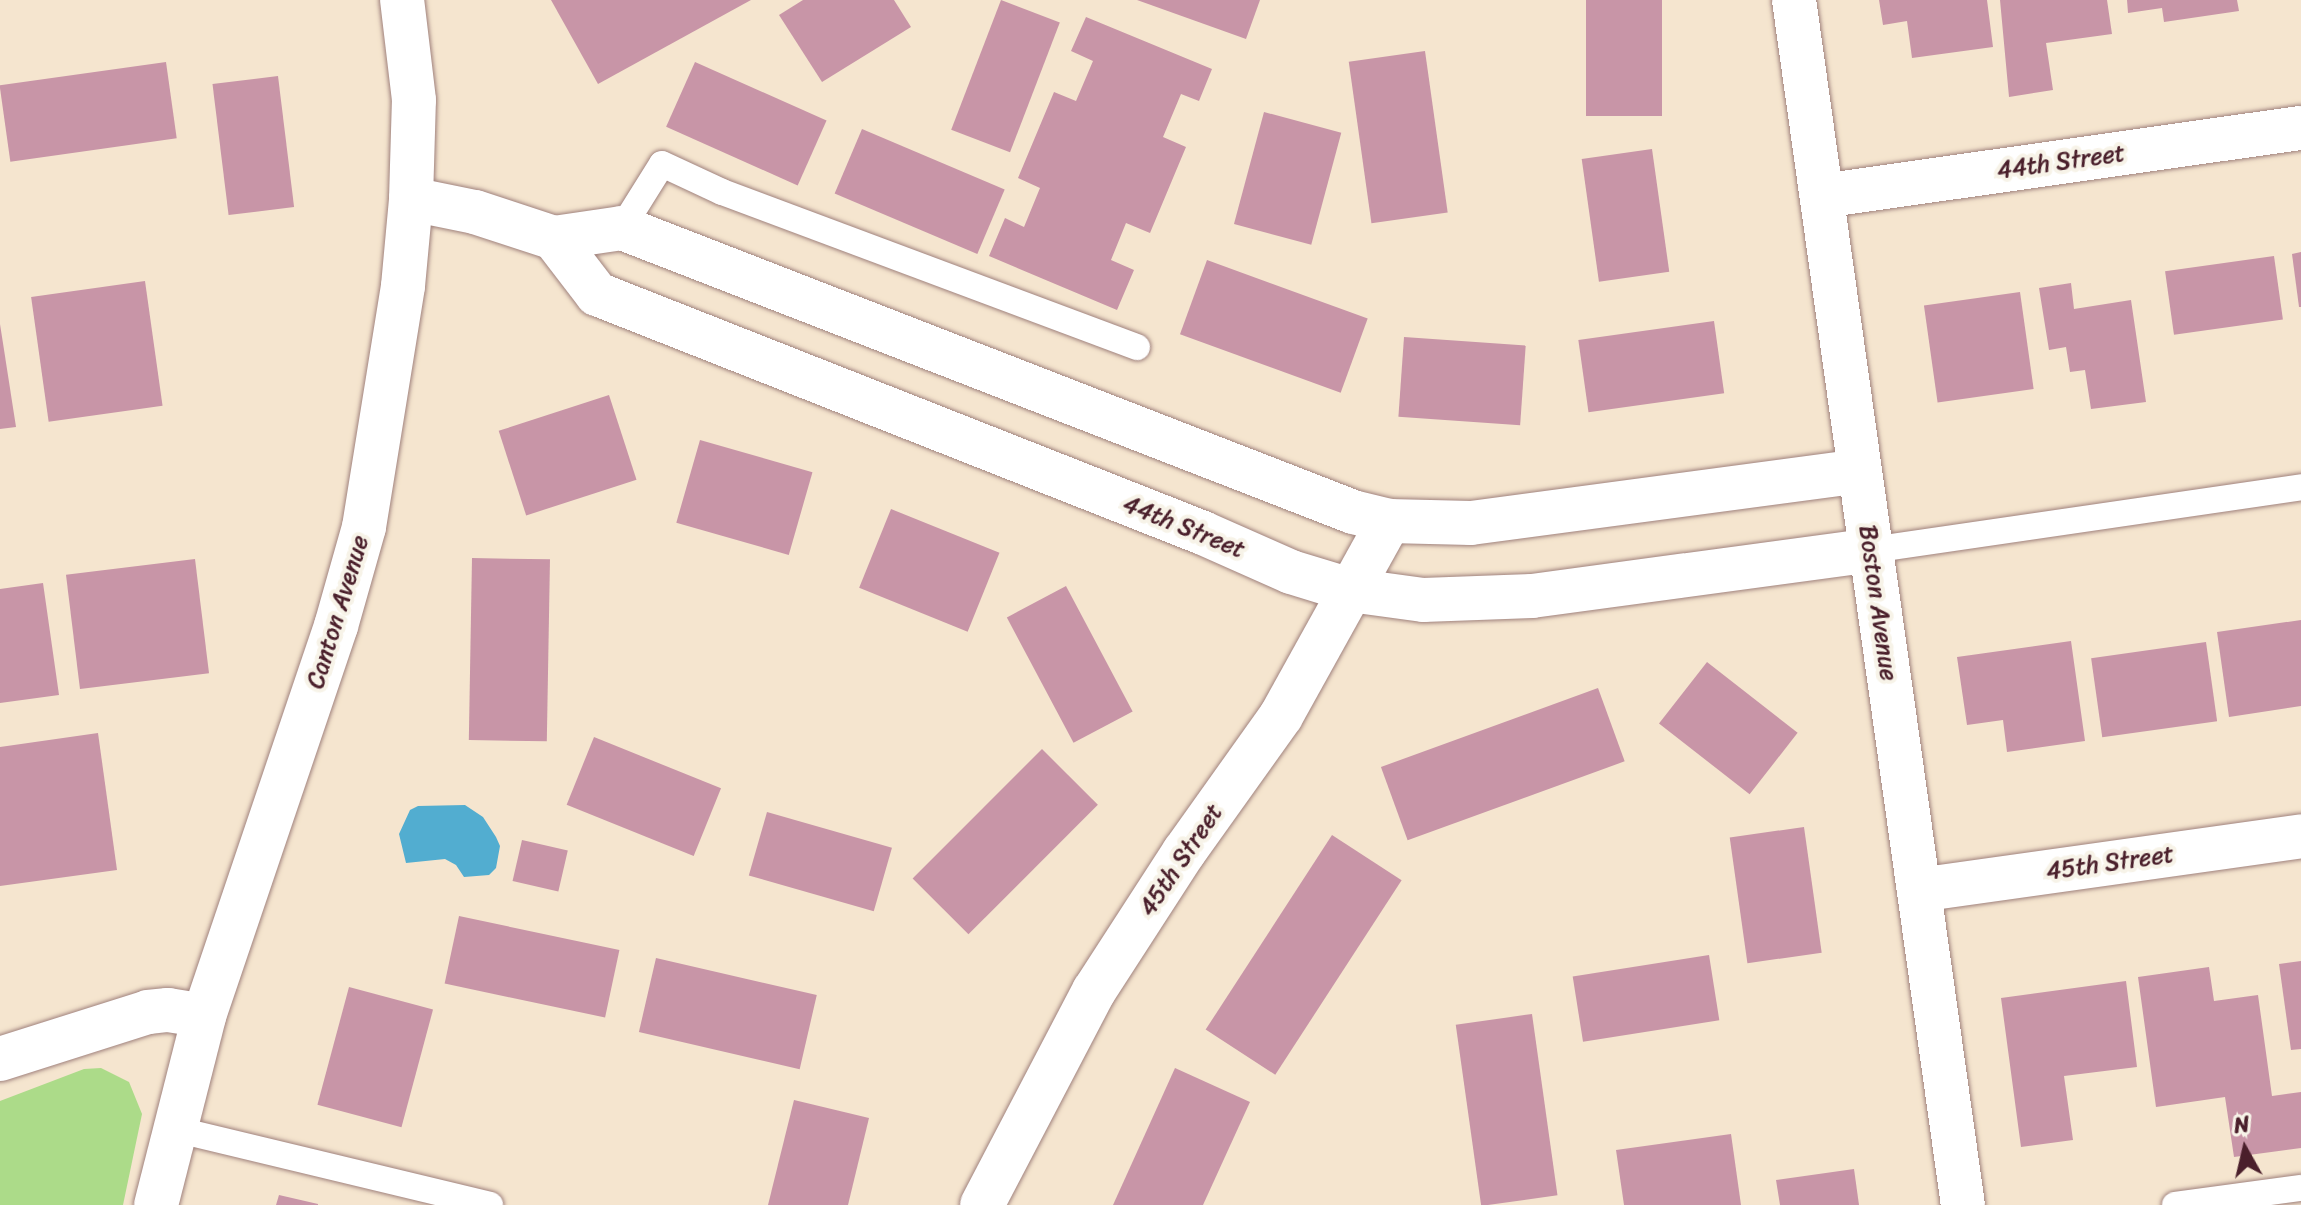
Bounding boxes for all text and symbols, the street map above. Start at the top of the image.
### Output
street label: 44th Street [1995,139,2127,185]
street label: 44th Street [1119,489,1249,565]
street label: Boston Avenue [1853,523,1903,683]
street label: Canton Avenue [301,532,375,692]
street label: 45th Street [1133,799,1229,921]
street label: 45th Street [2044,840,2176,886]
text: N [2231,1104,2252,1145]
north arrow [2205,1109,2285,1189]

